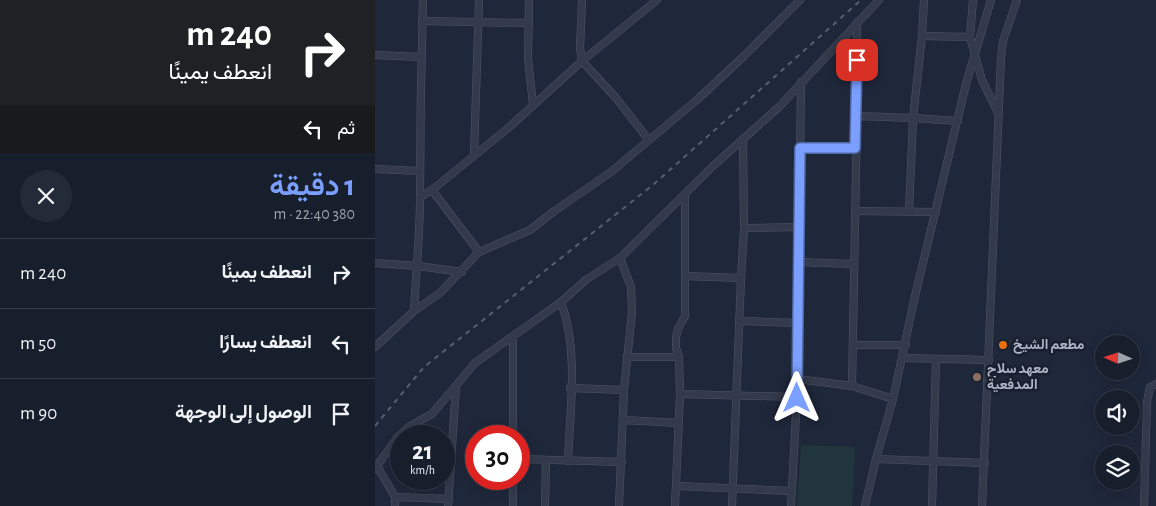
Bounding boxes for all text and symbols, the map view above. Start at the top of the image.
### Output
text: 240 m [186,17,272,52]
icon: right [290,20,355,85]
pin [836,39,878,81]
icon: arrive [843,46,871,74]
text: انعطف يمينًا [168,61,272,83]
icon: left [299,115,327,143]
text: ثم [337,119,355,138]
button: close [20,170,72,222]
text: 1 دقيقة [269,171,355,201]
text: 380 m · 22:40 [274,206,355,222]
icon: right [327,260,355,288]
text: انعطف يمينًا [222,263,312,282]
text: 240 m [20,264,66,283]
icon: left [327,330,355,358]
text: انعطف يسارًا [219,333,312,352]
text: 50 m [20,334,56,353]
north arrow [1095,335,1140,380]
map controls [1095,335,1140,490]
place label: مطعم الشيخ [1013,338,1085,354]
marker: مطعم الشيخ [997,339,1009,351]
place label: معهد سلاح المدفعية [987,362,1049,393]
position arrow [770,371,822,423]
marker: معهد سلاح المدفعية [971,371,983,383]
button: sound [1095,390,1140,435]
icon: arrive [327,400,355,428]
text: الوصول إلى الوجهة [175,403,312,422]
text: 90 m [20,404,57,423]
speed limit sign: 30 [465,425,530,490]
text: 21 [412,439,433,464]
button: layers [1095,445,1140,490]
text: km/h [410,464,435,476]

